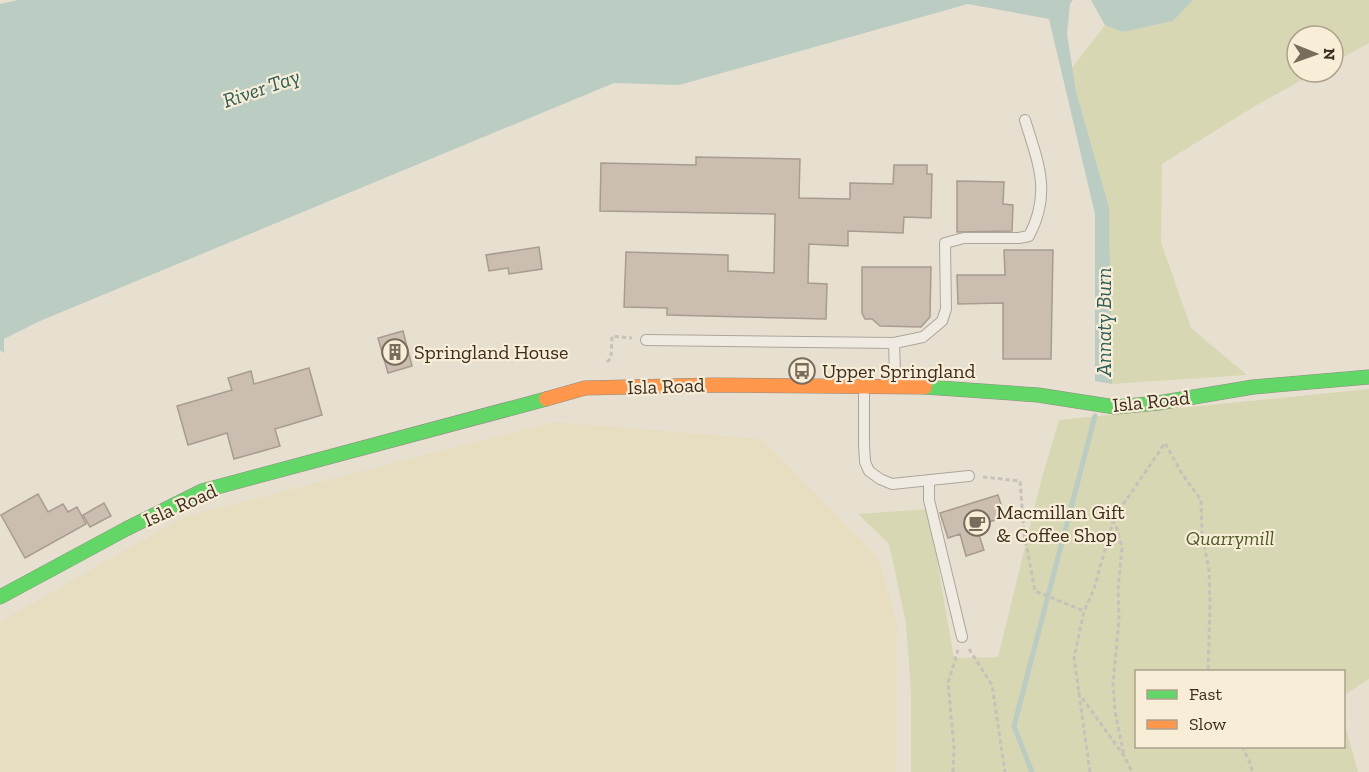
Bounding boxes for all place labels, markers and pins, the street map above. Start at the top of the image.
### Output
building icon: Springland House [380,337,410,367]
place label: Springland House [414,340,568,364]
bus stop icon: Upper Springland [787,356,817,386]
place label: Upper Springland [822,359,976,383]
place label: Macmillan Gift & Coffee Shop [996,500,1125,547]
cafe icon: Macmillan Gift & Coffee Shop [962,508,992,538]

